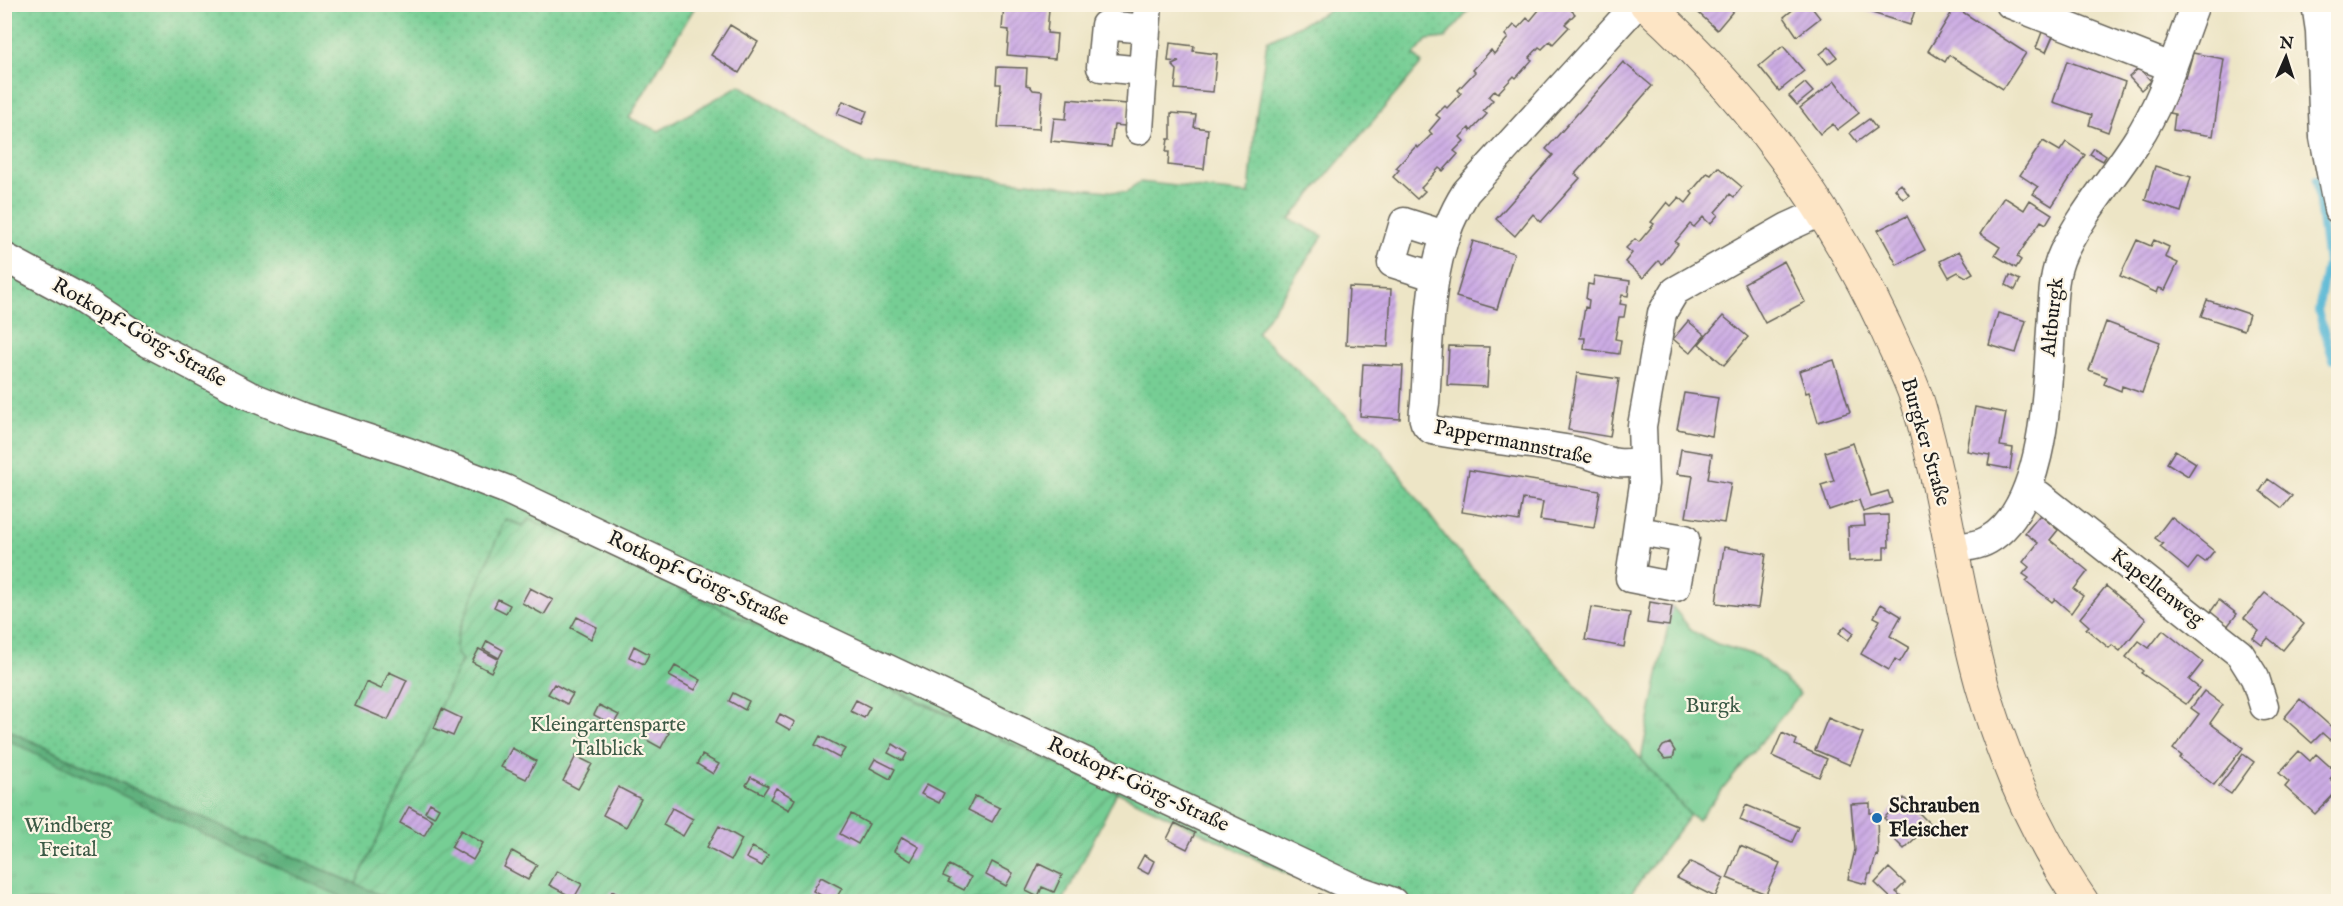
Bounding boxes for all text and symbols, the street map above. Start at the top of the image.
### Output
north arrow [2256,27,2316,87]
text: N [2278,34,2294,54]
street label: Rotkopf-Görg-Straße [47,272,232,394]
street label: Altburgk [2035,275,2071,359]
street label: Burgker Straße [1894,375,1956,510]
street label: Pappermannstraße [1432,414,1595,472]
street label: Rotkopf-Görg-Straße [603,525,794,633]
street label: Kapellenweg [2105,543,2210,633]
park label: Burgk [1685,693,1741,720]
park label: Kleingartensparte Talblick [530,712,686,763]
street label: Rotkopf-Görg-Straße [1043,731,1234,839]
place label: Schrauben Fleischer [1889,793,1980,844]
marker: Schrauben Fleischer [1870,811,1884,825]
park label: Windberg Freital [24,813,113,864]

